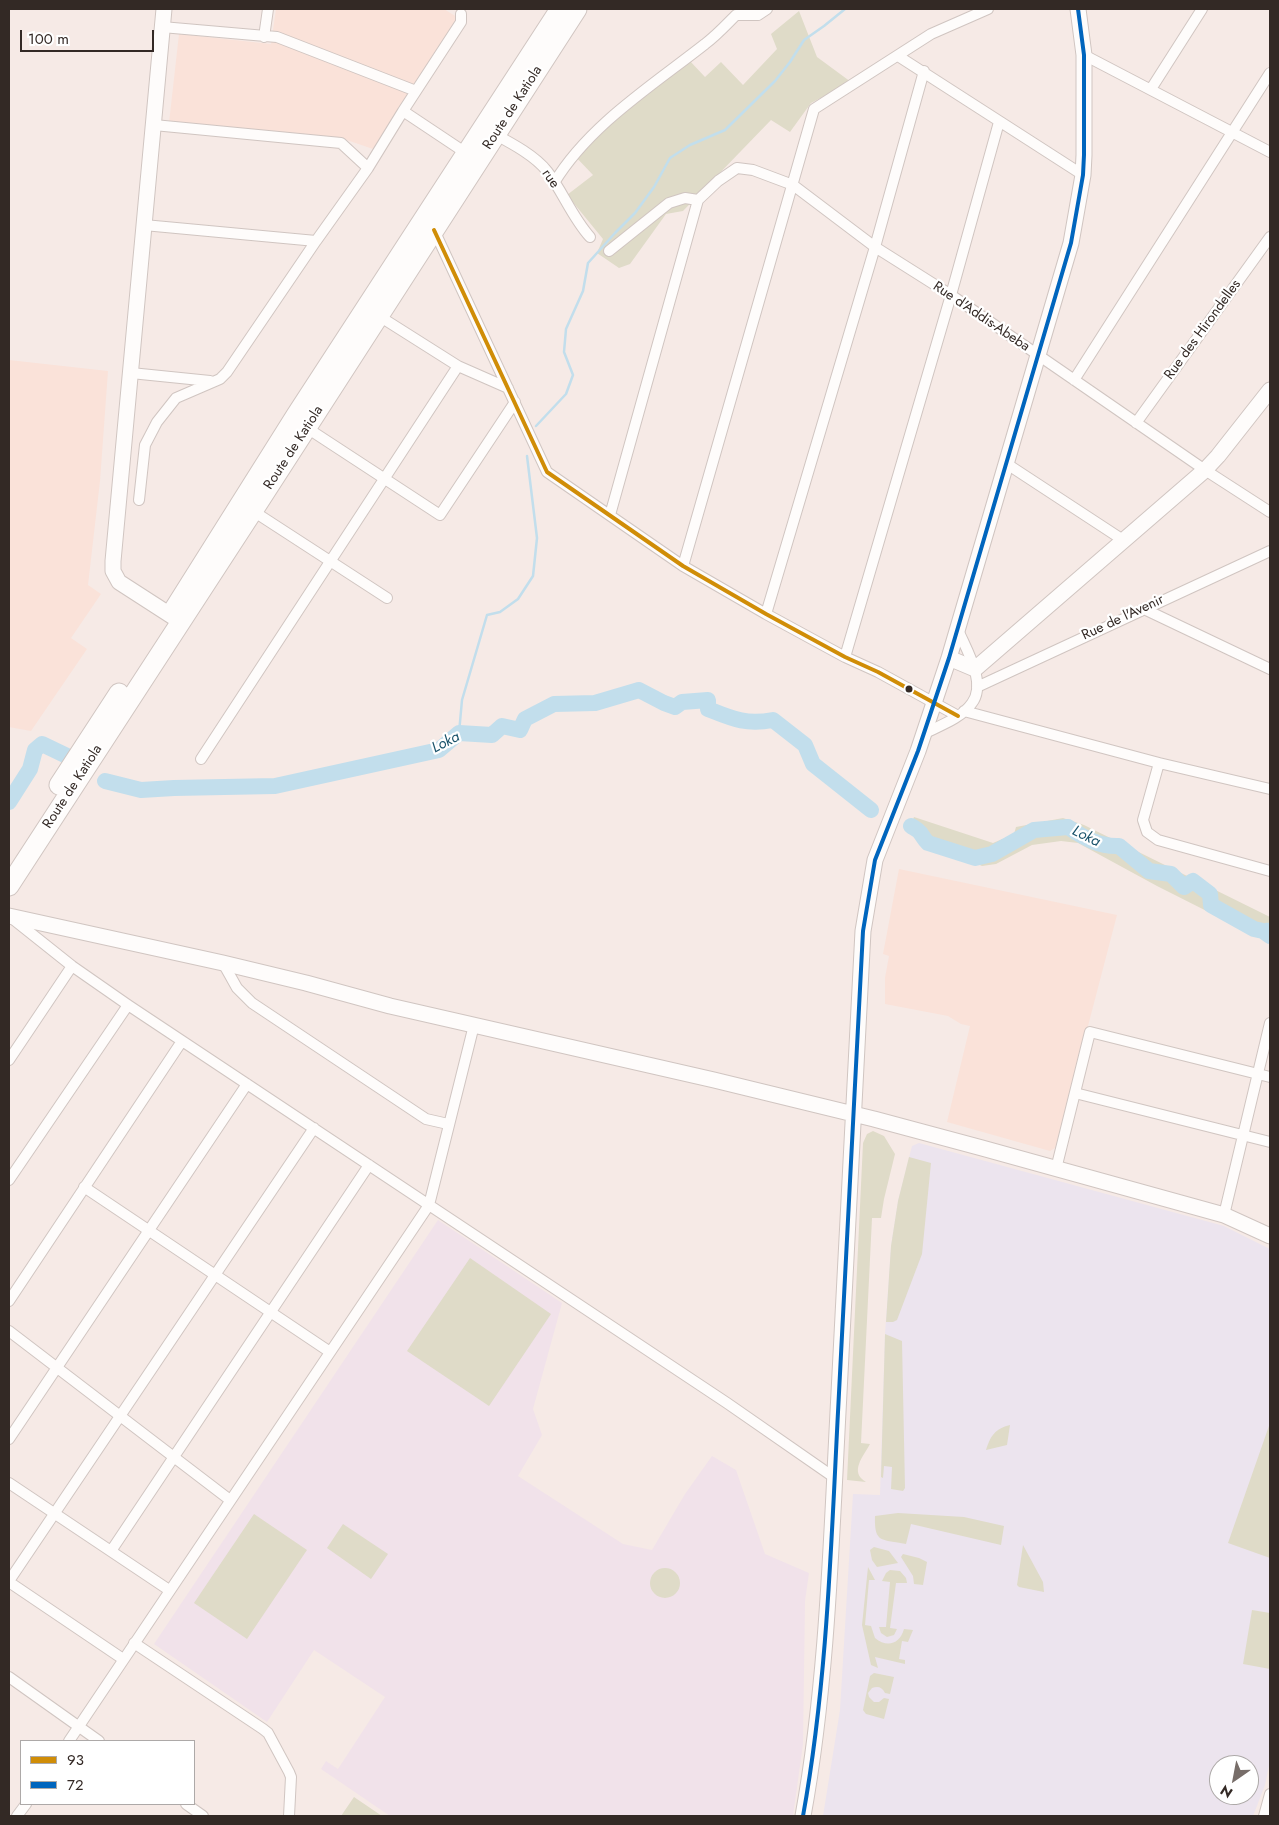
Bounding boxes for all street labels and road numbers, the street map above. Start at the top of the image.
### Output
street label: Route de Katiola [480,63,546,153]
street label: rue [538,166,562,192]
street label: Rue des Hirondelles [1161,277,1245,383]
street label: Rue d'Addis-Abeba [929,278,1033,356]
street label: Route de Katiola [261,403,327,493]
street label: Rue de l'Avenir [1079,592,1167,644]
street label: Route de Katiola [40,742,106,832]

